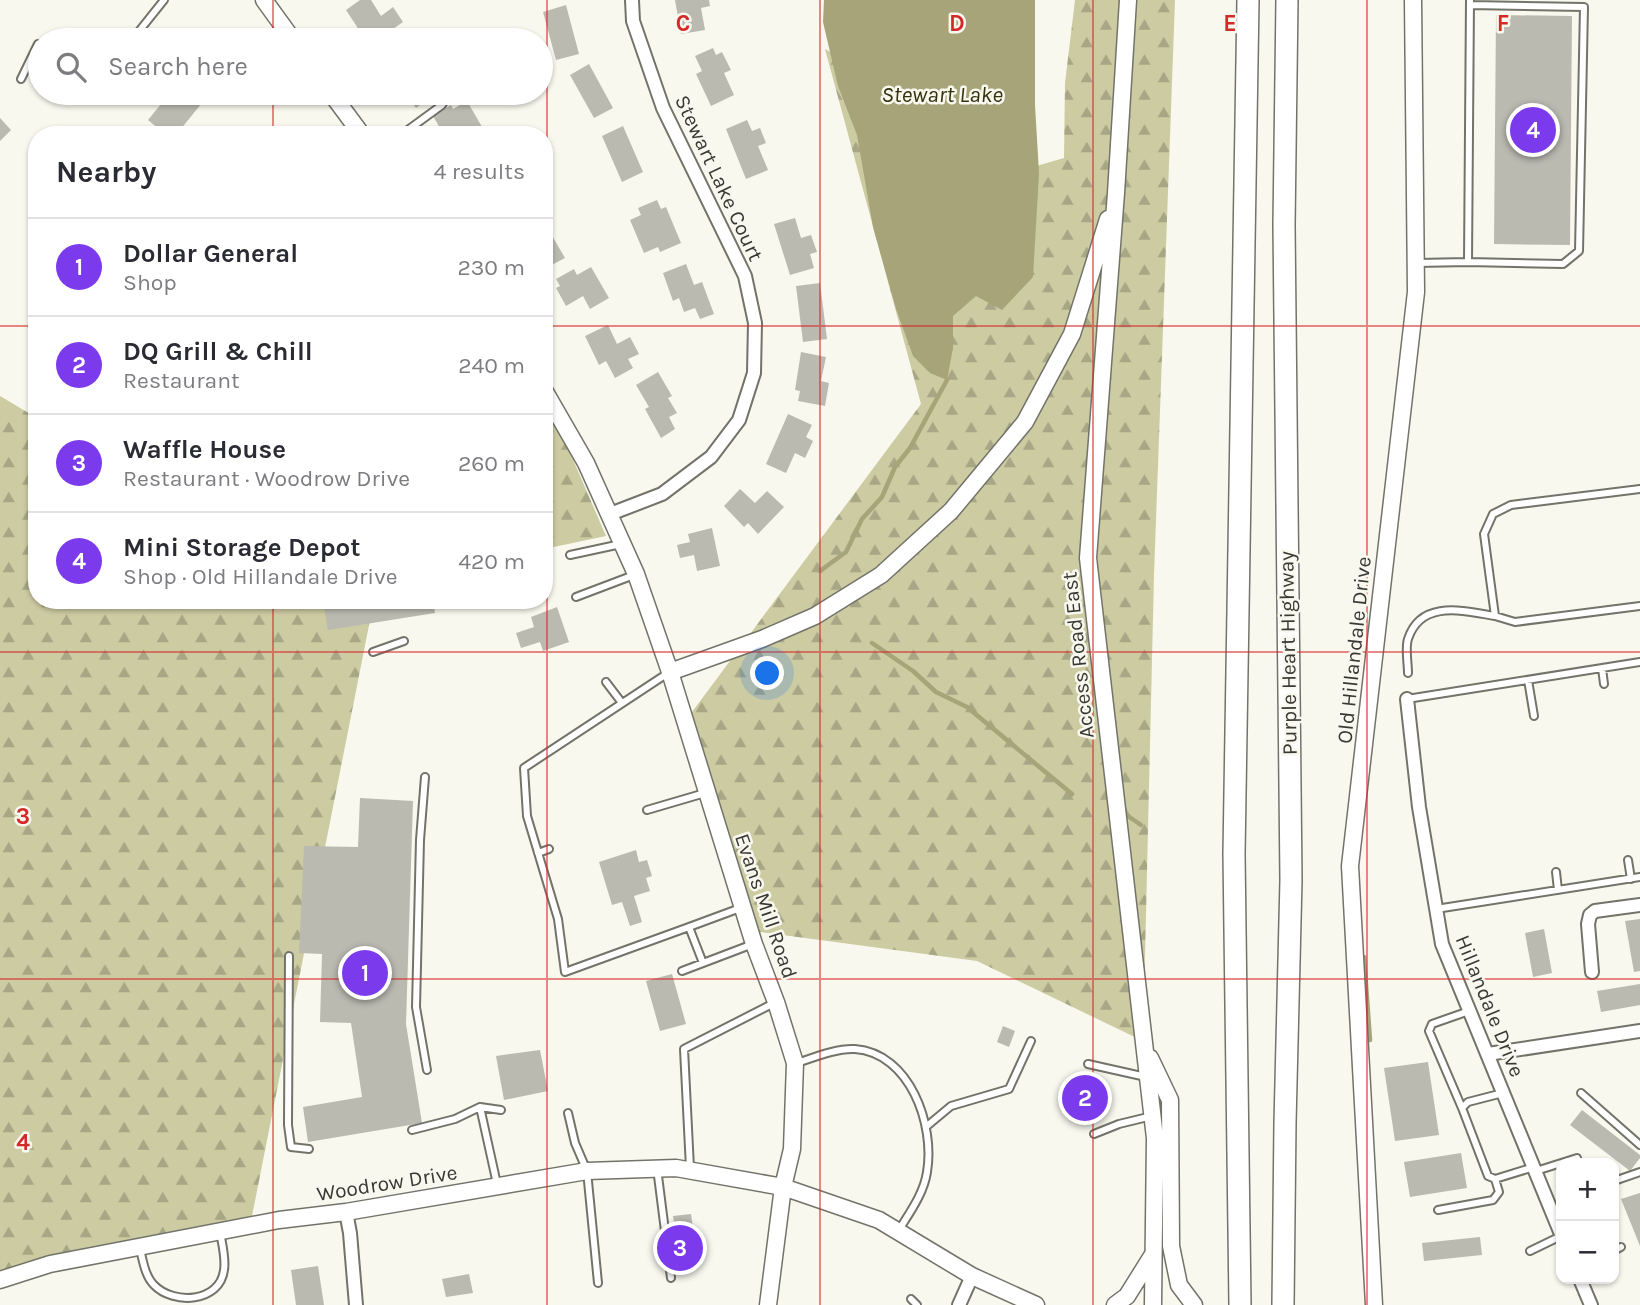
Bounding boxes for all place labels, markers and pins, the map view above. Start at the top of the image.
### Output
pin: 4 [1510,104,1556,156]
pin: 1 [342,947,388,999]
pin: 2 [1062,1072,1108,1124]
pin: 3 [657,1222,703,1274]

